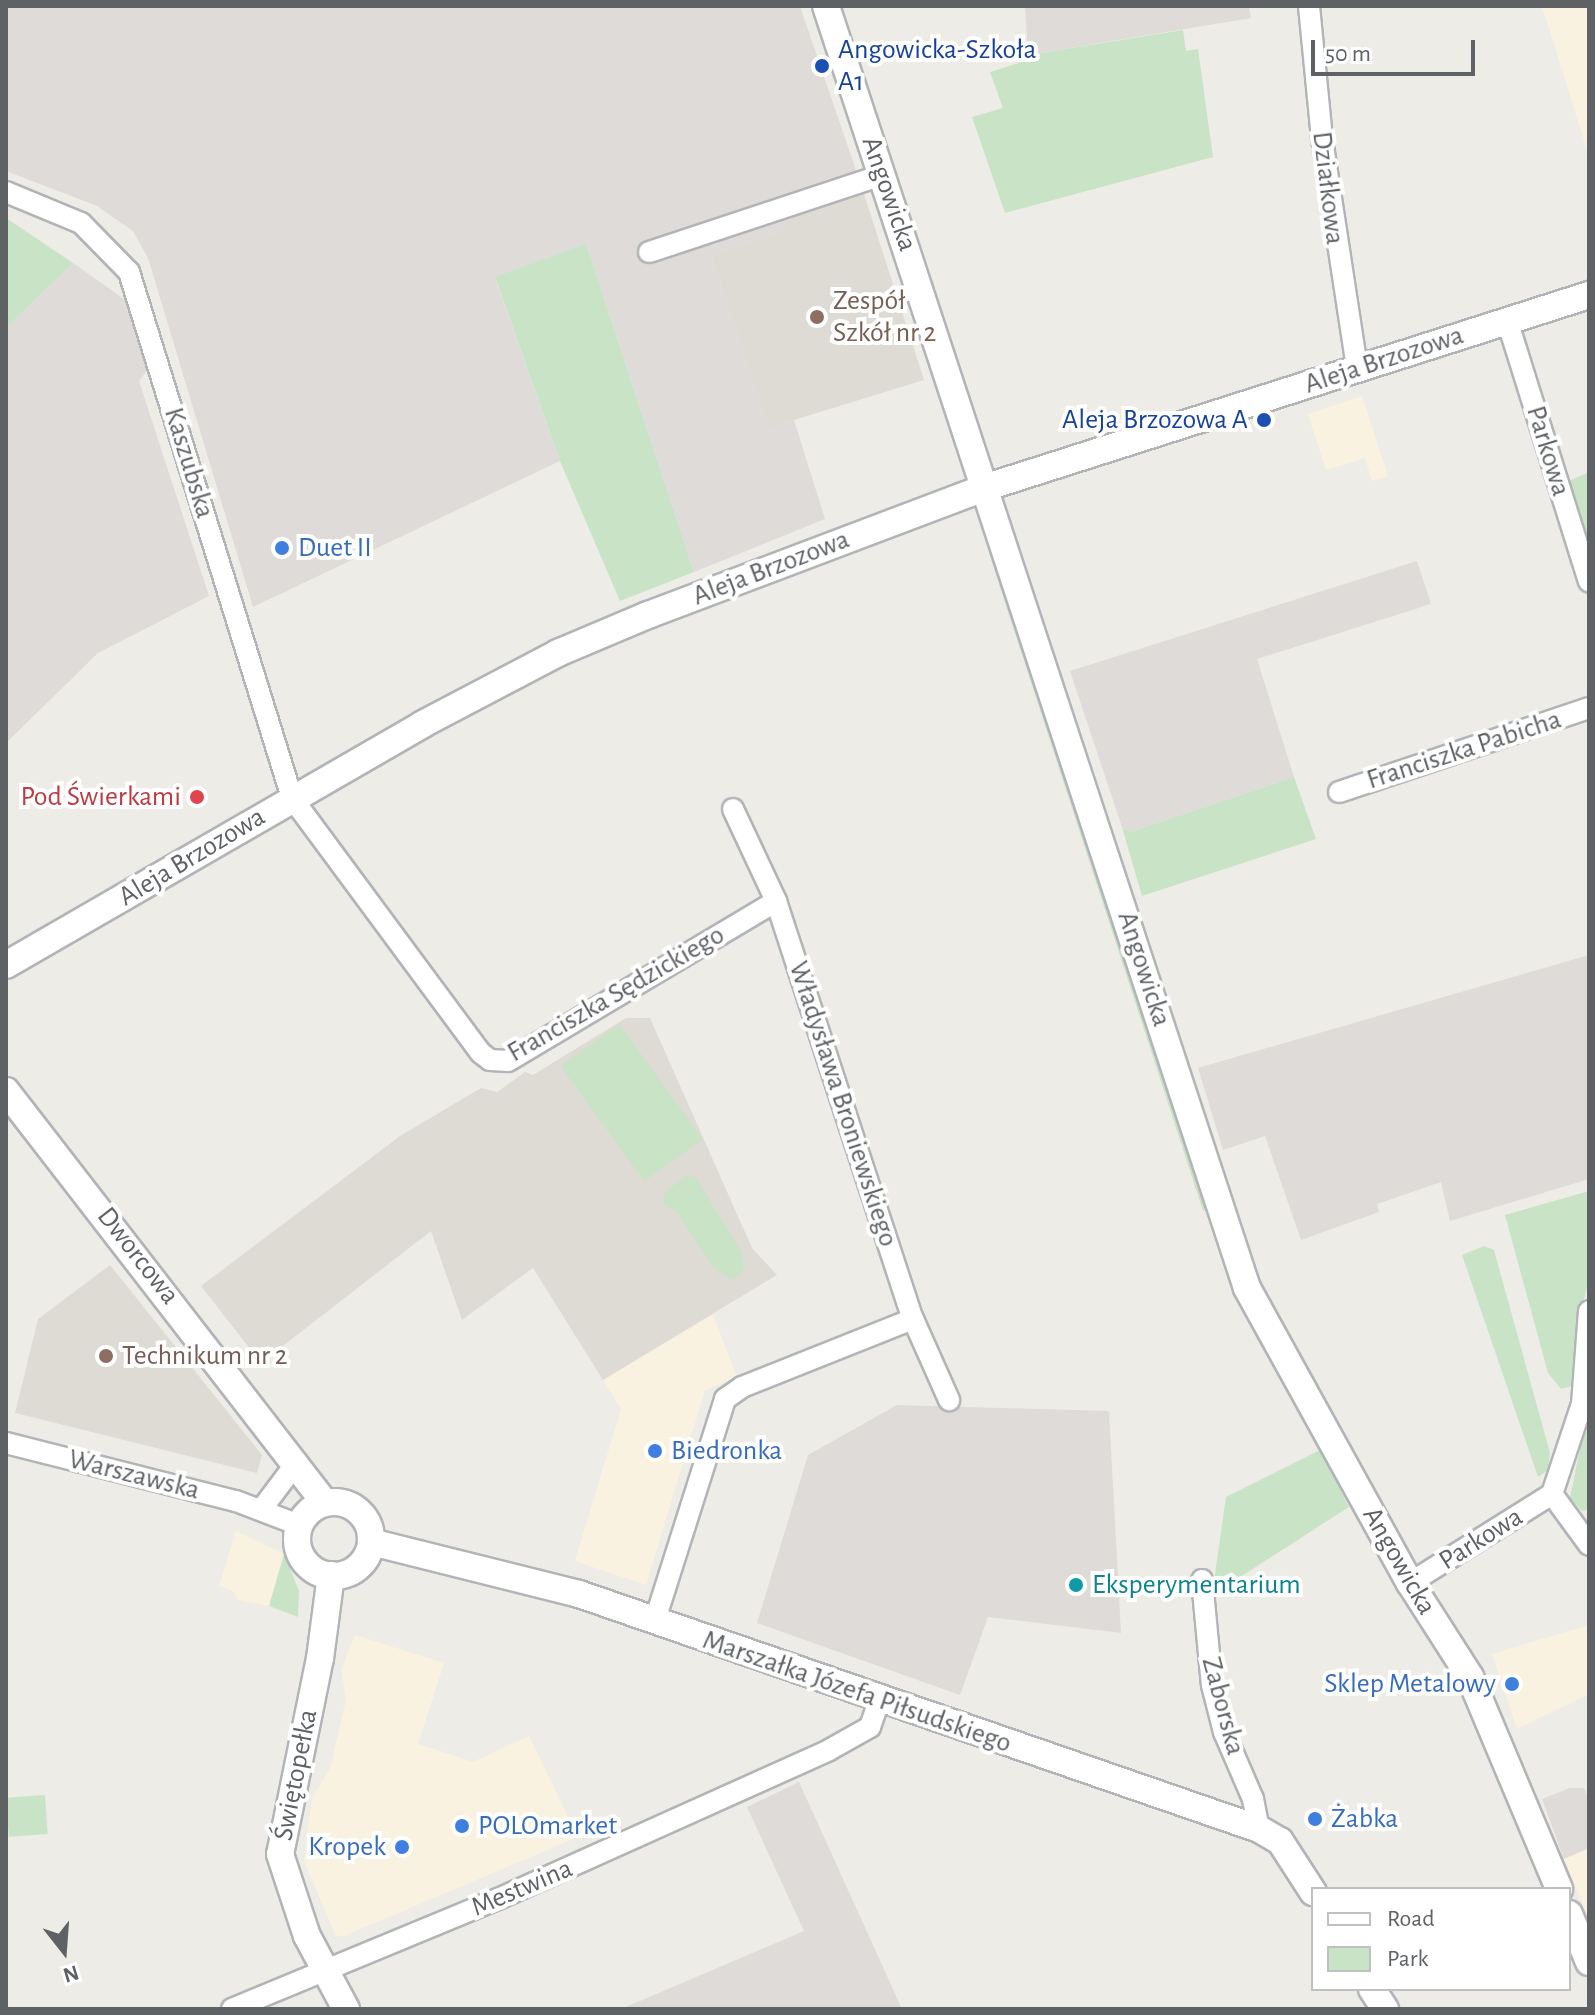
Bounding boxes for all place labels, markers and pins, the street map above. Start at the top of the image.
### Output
place label: Angowicka-Szkoła A1 [838,33,1037,99]
marker: Angowicka-Szkoła A1 [813,57,831,75]
place label: Zespół Szkół nr 2 [833,284,936,350]
marker: Zespół Szkół nr 2 [808,308,826,326]
place label: Aleja Brzozowa A [1062,403,1248,437]
marker: Aleja Brzozowa A [1255,411,1273,429]
place label: Duet II [298,531,372,565]
marker: Duet II [273,539,291,557]
place label: Pod Świerkami [20,780,181,814]
marker: Pod Świerkami [188,788,206,806]
place label: Technikum nr 2 [122,1339,287,1373]
marker: Technikum nr 2 [97,1347,115,1365]
place label: Biedronka [671,1434,782,1468]
marker: Biedronka [646,1442,664,1460]
place label: Eksperymentarium [1092,1568,1301,1602]
marker: Eksperymentarium [1067,1576,1085,1594]
place label: Sklep Metalowy [1324,1667,1496,1701]
marker: Sklep Metalowy [1503,1675,1521,1693]
place label: Żabka [1331,1802,1398,1836]
place label: POLOmarket [478,1809,617,1843]
marker: Żabka [1306,1810,1324,1828]
marker: POLOmarket [453,1817,471,1835]
place label: Kropek [308,1830,386,1864]
marker: Kropek [393,1838,411,1856]

